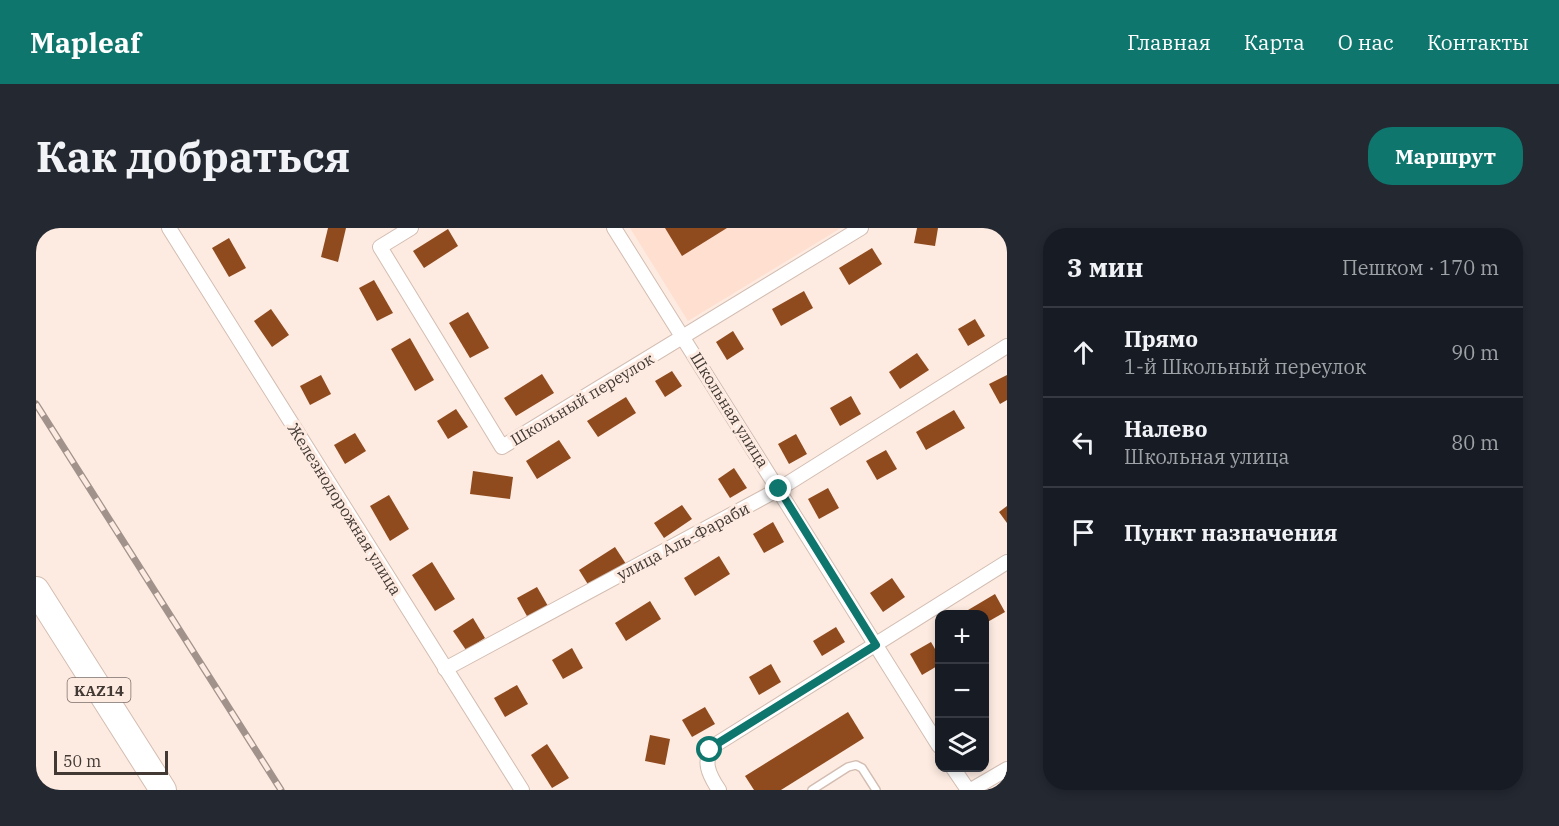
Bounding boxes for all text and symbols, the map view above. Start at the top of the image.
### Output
text: Mapleaf [30,24,141,61]
text: Главная [1127,28,1211,56]
text: Карта [1244,28,1305,56]
text: О нас [1338,28,1394,56]
text: Контакты [1427,28,1529,56]
button: Маршрут [1368,127,1523,185]
text: Как добраться [36,129,350,184]
text: 3 мин [1067,250,1143,284]
text: Пешком · 170 m [1342,254,1499,281]
text: Прямо [1124,324,1198,353]
icon: ahead [1067,336,1100,369]
text: 90 m [1451,339,1499,366]
street label: Школьный переулок [507,348,658,450]
street label: Школьная улица [686,349,774,472]
text: 1-й Школьный переулок [1124,353,1366,380]
text: Налево [1124,414,1208,443]
street label: Железнодорожная улица [284,419,406,599]
icon: left [1067,426,1100,459]
text: 80 m [1451,429,1499,456]
text: Школьная улица [1124,443,1289,470]
route end [765,475,791,501]
street label: улица Аль-Фараби [613,498,753,584]
icon: arrive [1067,516,1100,549]
text: Пункт назначения [1124,518,1338,547]
map controls [935,610,989,772]
button: + [935,610,989,664]
button: − [935,664,989,718]
road number: KAZ14 [68,678,130,702]
button: layers [935,718,989,772]
route start [696,736,722,762]
scale bar [54,748,168,776]
text: 50 m [63,751,101,771]

